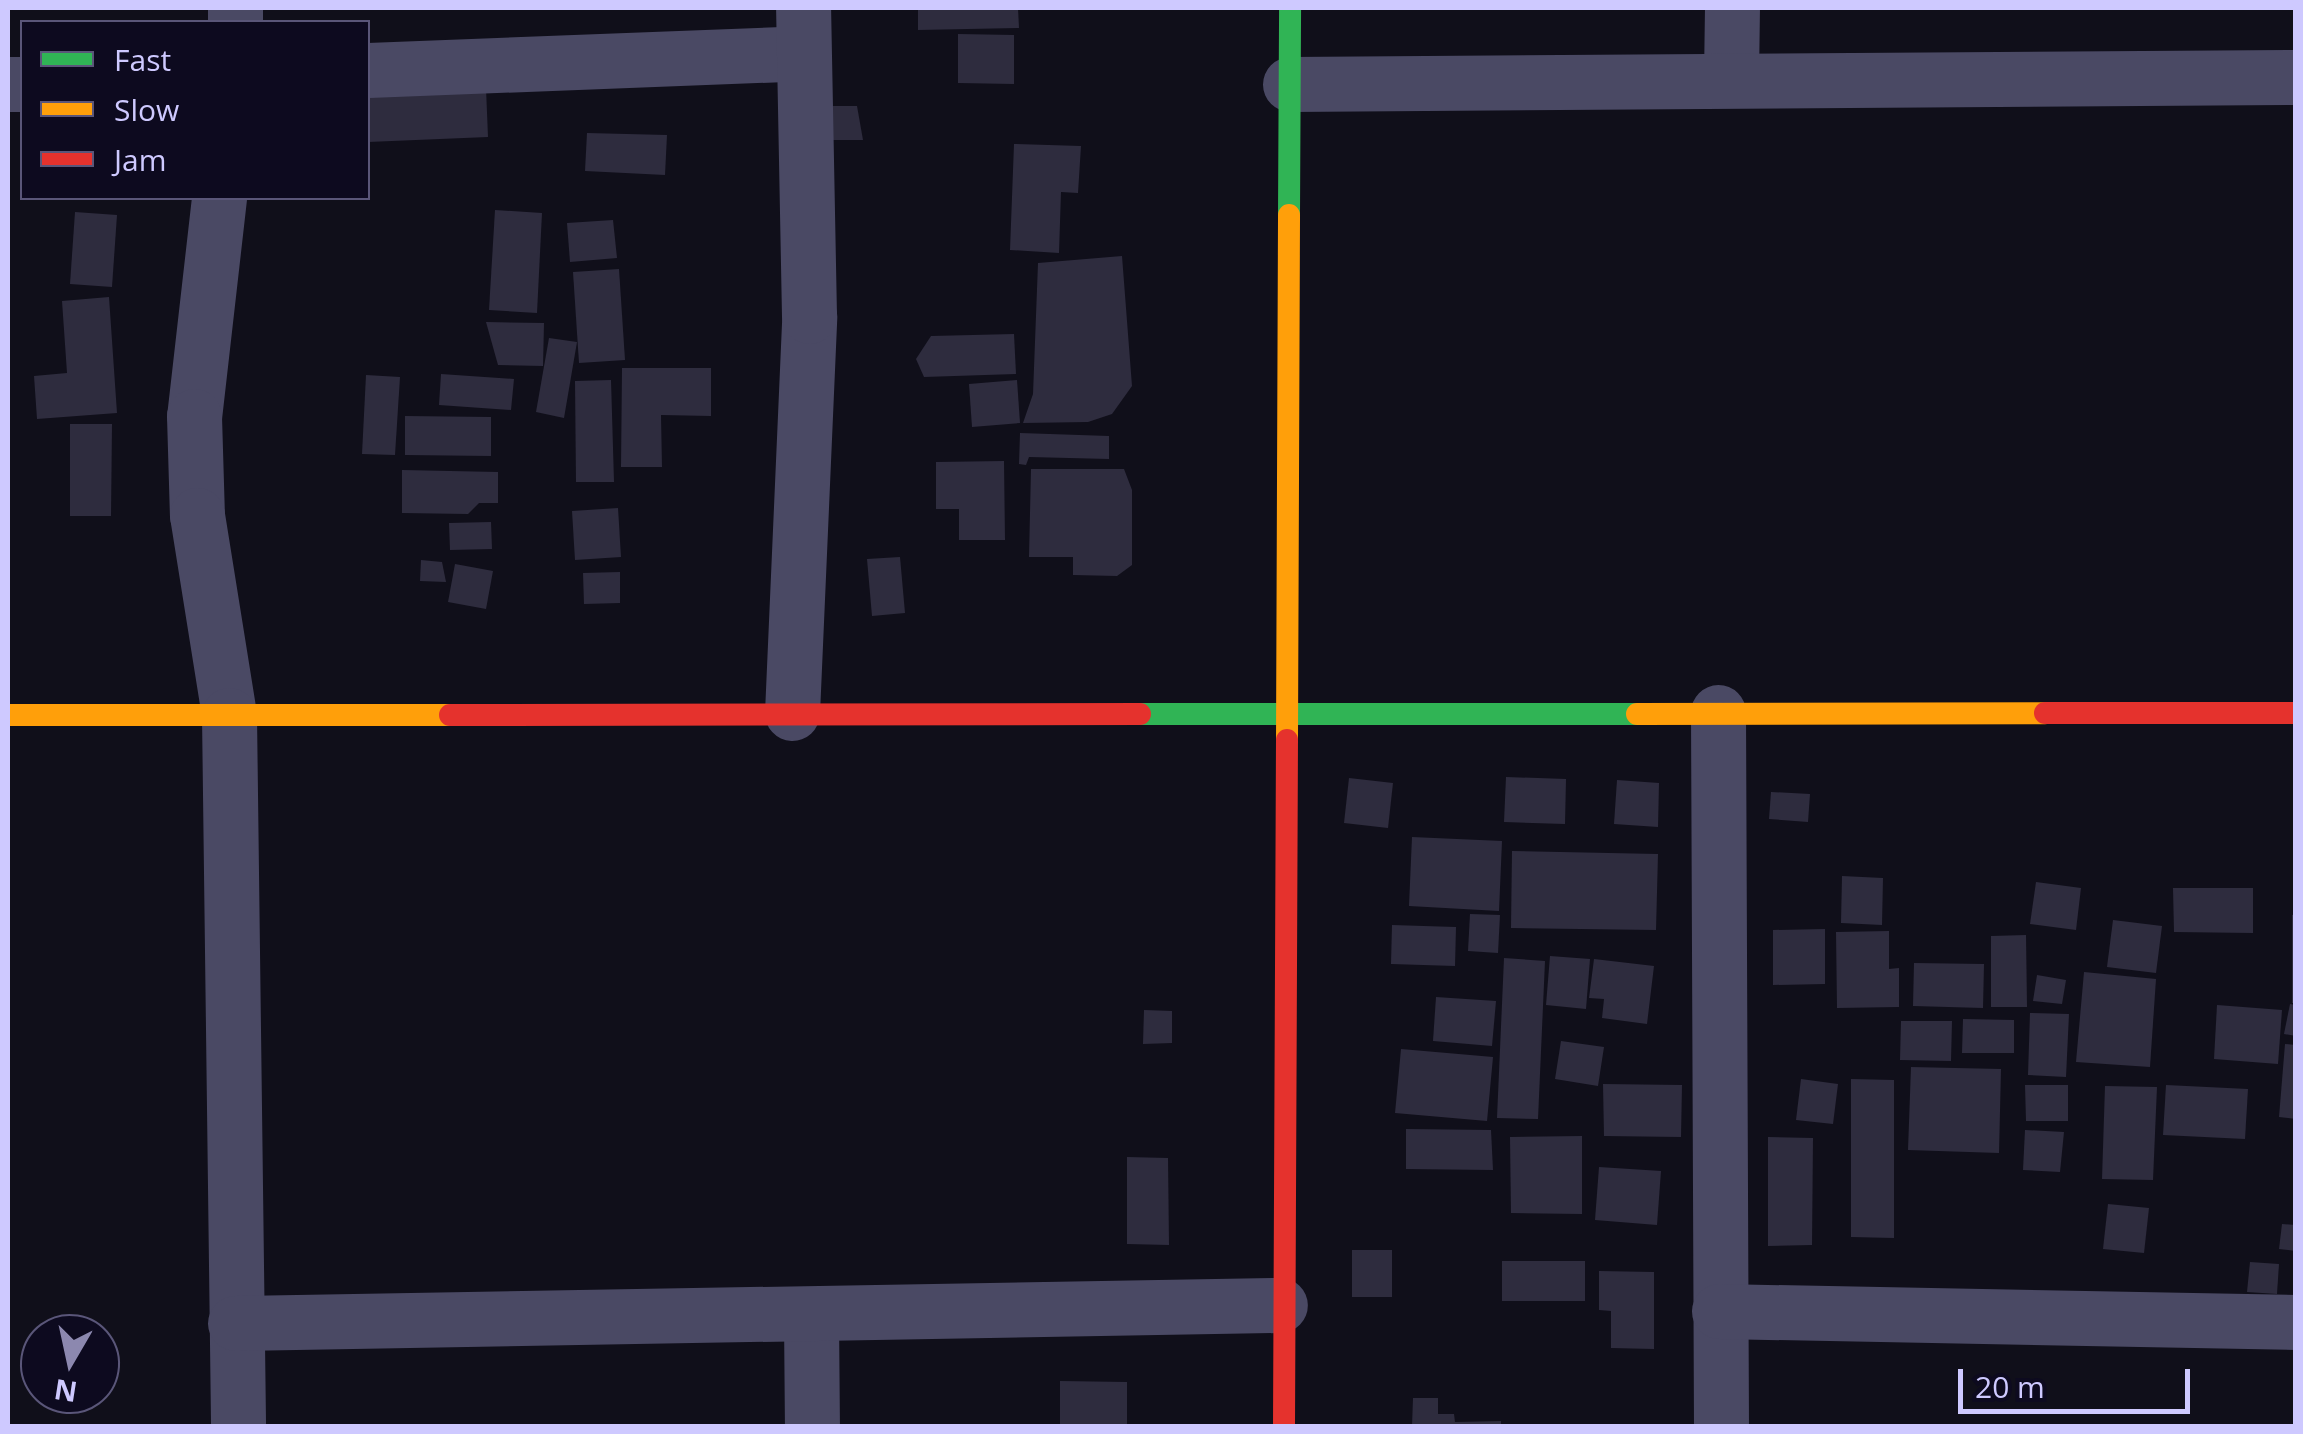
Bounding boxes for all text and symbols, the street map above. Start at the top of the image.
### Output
legend [20,20,370,200]
text: Fast [114,39,171,80]
text: Slow [114,89,179,130]
text: Jam [114,139,167,180]
north arrow [20,1314,120,1414]
scale bar [1963,1349,2196,1411]
text: 20 m [1975,1366,2045,1407]
text: N [51,1371,80,1412]

